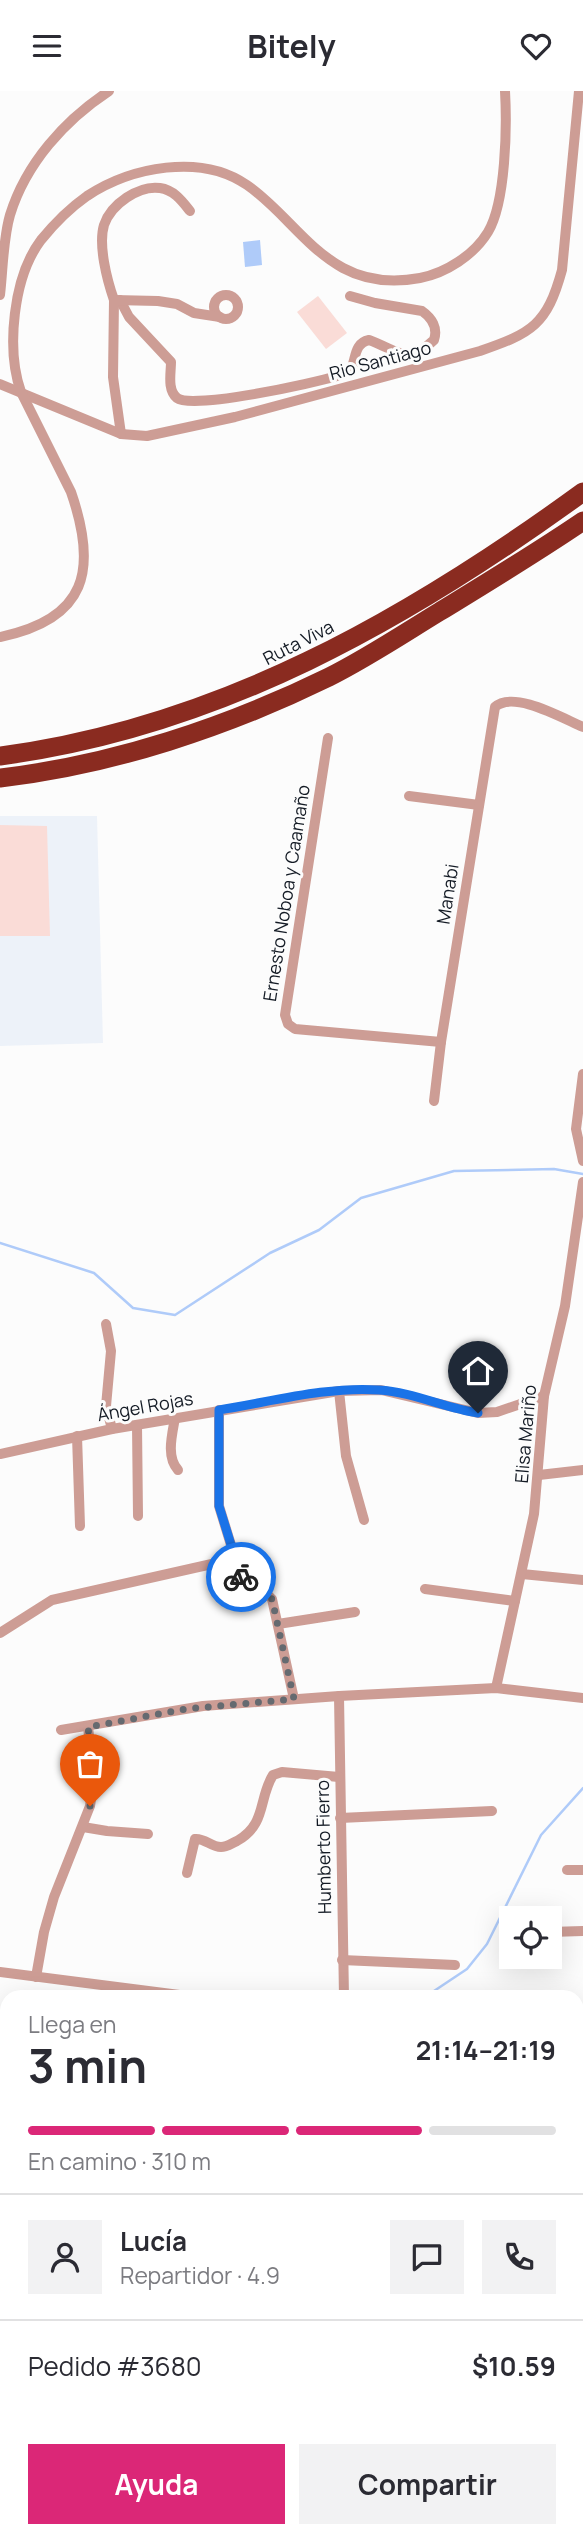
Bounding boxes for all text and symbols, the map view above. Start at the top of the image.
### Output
text: Bitely [247,24,336,68]
icon: menu [28,27,66,65]
icon: heart [517,27,555,65]
street label: Rio Santiago [327,335,433,385]
street label: Ruta Viva [259,614,337,670]
street label: Ernesto Noboa y Caamaño [257,783,315,1003]
street label: Manabi [430,862,464,926]
pin [448,1341,508,1413]
icon: home [459,1352,497,1390]
street label: Elisa Mariño [509,1384,541,1484]
street label: Ángel Rojas [95,1386,195,1426]
courier [206,1542,276,1612]
icon: bike [222,1558,260,1596]
pin [60,1734,120,1806]
icon: bag [71,1745,109,1783]
street label: Humberto Fierro [310,1780,336,1914]
map controls [499,1906,562,1969]
button: locate [499,1906,562,1969]
text: Llega en [28,2008,116,2040]
text: 21:14–21:19 [416,2032,556,2068]
text: 3 min [28,2034,147,2097]
text: En camino · 310 m [28,2145,211,2177]
button: person [28,2220,102,2294]
button: chat [390,2220,464,2294]
button: phone [482,2220,556,2294]
text: Lucía [120,2223,187,2259]
text: Repartidor · 4.9 [120,2259,280,2291]
text: Pedido #3680 [28,2348,202,2384]
text: $10.59 [472,2348,556,2384]
button: Ayuda [28,2444,285,2524]
button: Compartir [299,2444,556,2524]

